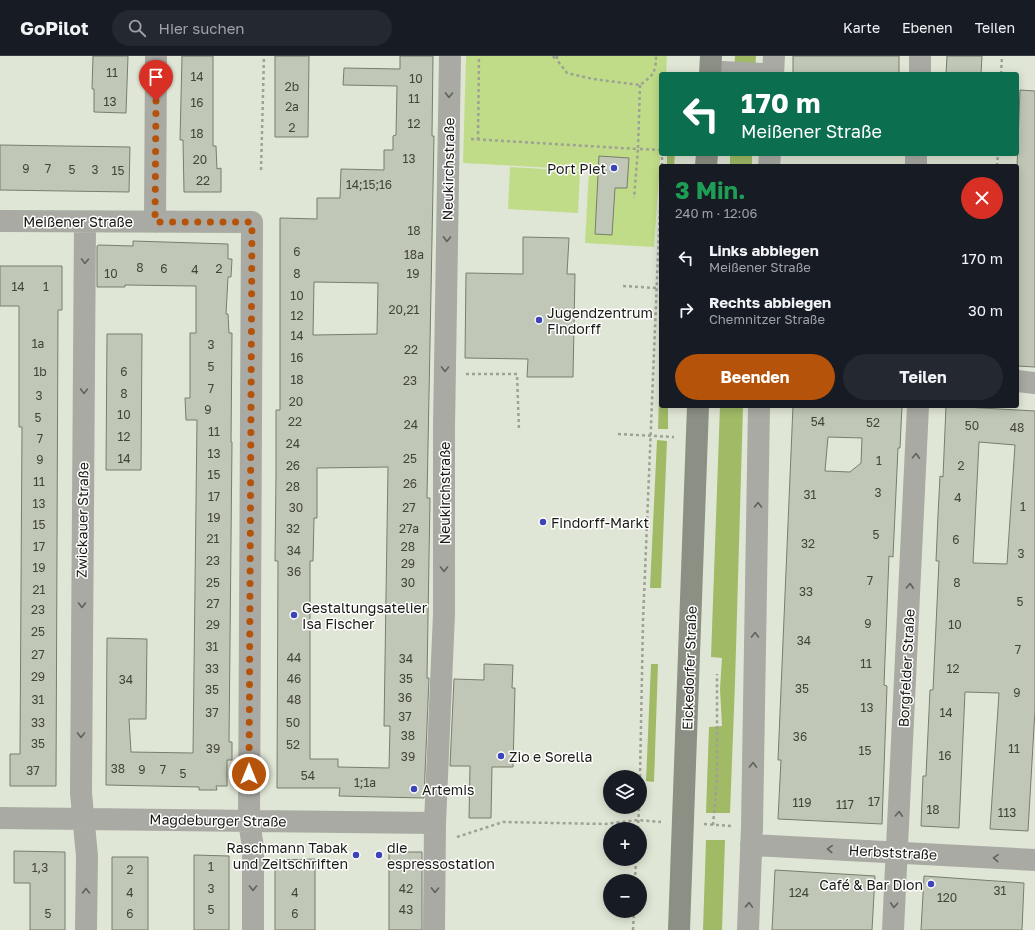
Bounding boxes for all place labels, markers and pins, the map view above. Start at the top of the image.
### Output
pin [139,60,173,101]
place label: Port Piet [547,160,606,177]
marker: Port Piet [609,163,619,173]
place label: Jugendzentrum Findorff [547,304,653,337]
marker: Jugendzentrum Findorff [534,315,544,325]
place label: Findorff-Markt [551,514,649,531]
marker: Findorff-Markt [538,517,548,527]
place label: Gestaltungsatelier Isa Fischer [302,599,428,632]
marker: Gestaltungsatelier Isa Fischer [289,610,299,620]
place label: Zio e Sorella [509,748,592,765]
marker: Zio e Sorella [496,751,506,761]
place label: Artemis [422,781,474,798]
marker: Artemis [409,784,419,794]
place label: Raschmann Tabak und Zeitschriften [226,839,348,872]
place label: die espressostation [387,839,495,872]
marker: Raschmann Tabak und Zeitschriften [351,850,361,860]
marker: die espressostation [374,850,384,860]
place label: Café & Bar Dion [819,876,923,893]
marker: Café & Bar Dion [926,879,936,889]

